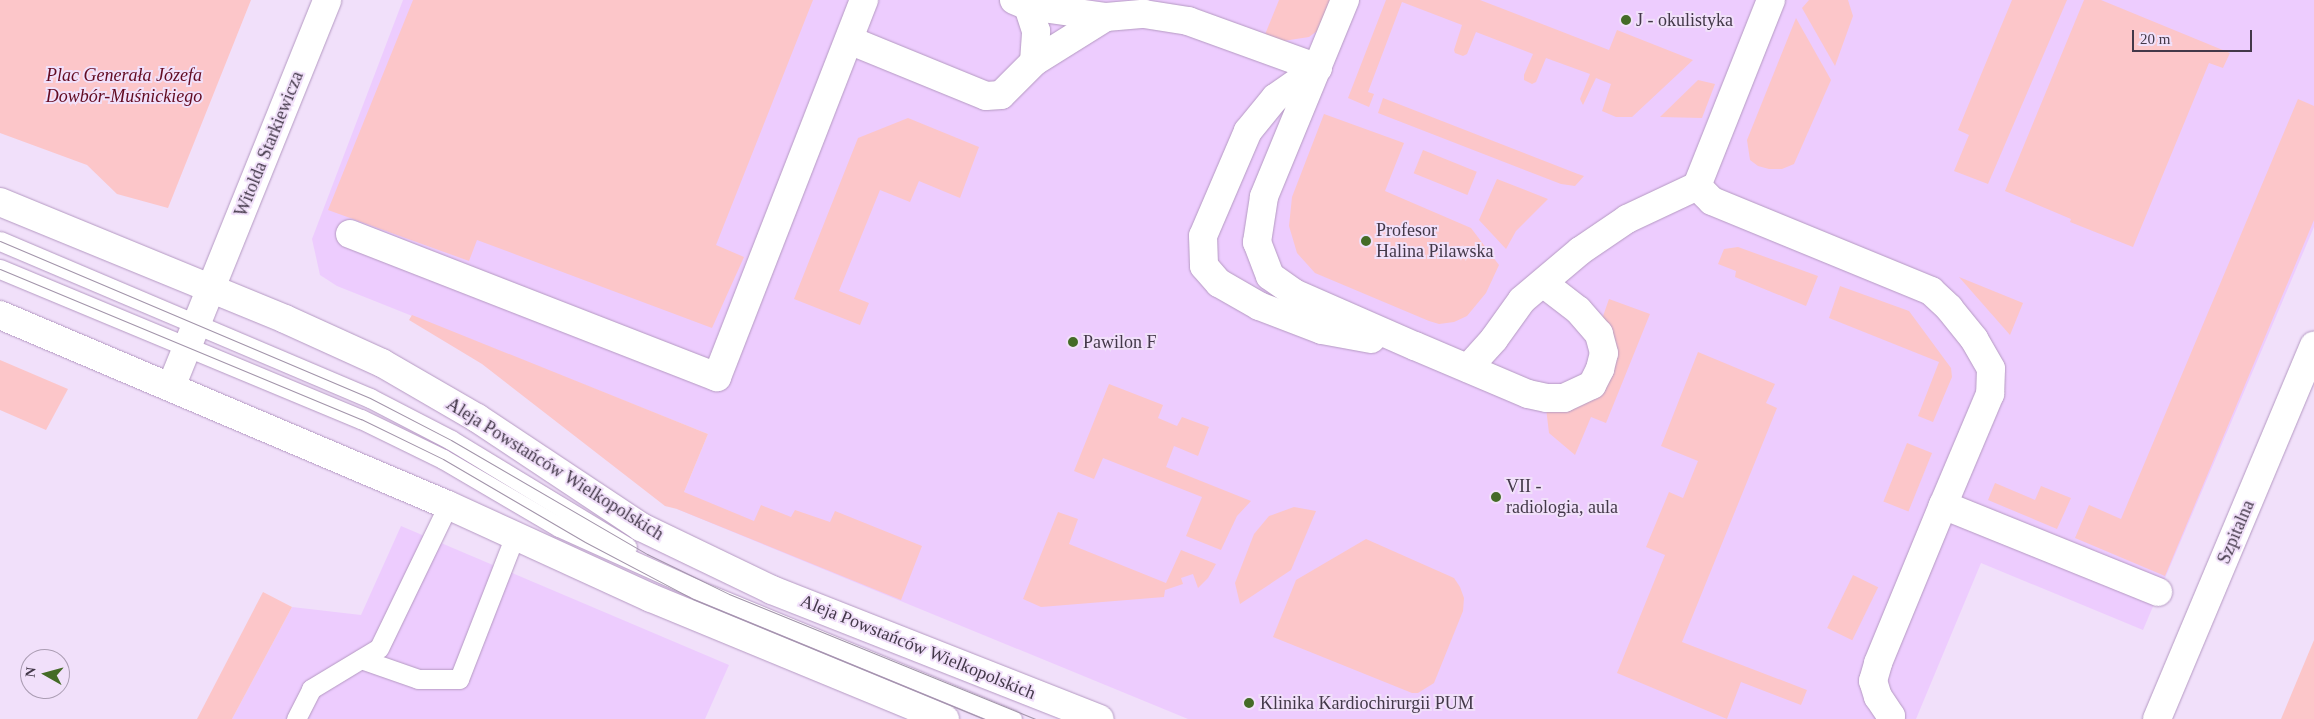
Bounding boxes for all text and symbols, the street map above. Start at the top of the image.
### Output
place label: J - okulistyka [1636,9,1733,31]
marker: J - okulistyka [1620,14,1632,26]
scale bar [2134,20,2254,52]
text: 20 m [2140,31,2170,47]
park label: Plac Generała Józefa Dowbór-Muśnickiego [46,65,202,108]
street label: Witolda Starkiewicza [230,68,308,220]
place label: Profesor Halina Pilawska [1376,220,1493,262]
marker: Profesor Halina Pilawska [1360,235,1372,247]
place label: Pawilon F [1083,331,1157,353]
marker: Pawilon F [1067,336,1079,348]
street label: Aleja Powstańców Wielkopolskich [442,393,668,545]
place label: VII - radiologia, aula [1506,476,1618,518]
marker: VII - radiologia, aula [1490,491,1502,503]
street label: Szpitalna [2213,497,2259,567]
street label: Aleja Powstańców Wielkopolskich [797,590,1039,704]
north arrow [20,649,70,699]
text: N [23,666,39,678]
place label: Klinika Kardiochirurgii PUM [1260,692,1474,714]
marker: Klinika Kardiochirurgii PUM [1242,696,1256,710]

